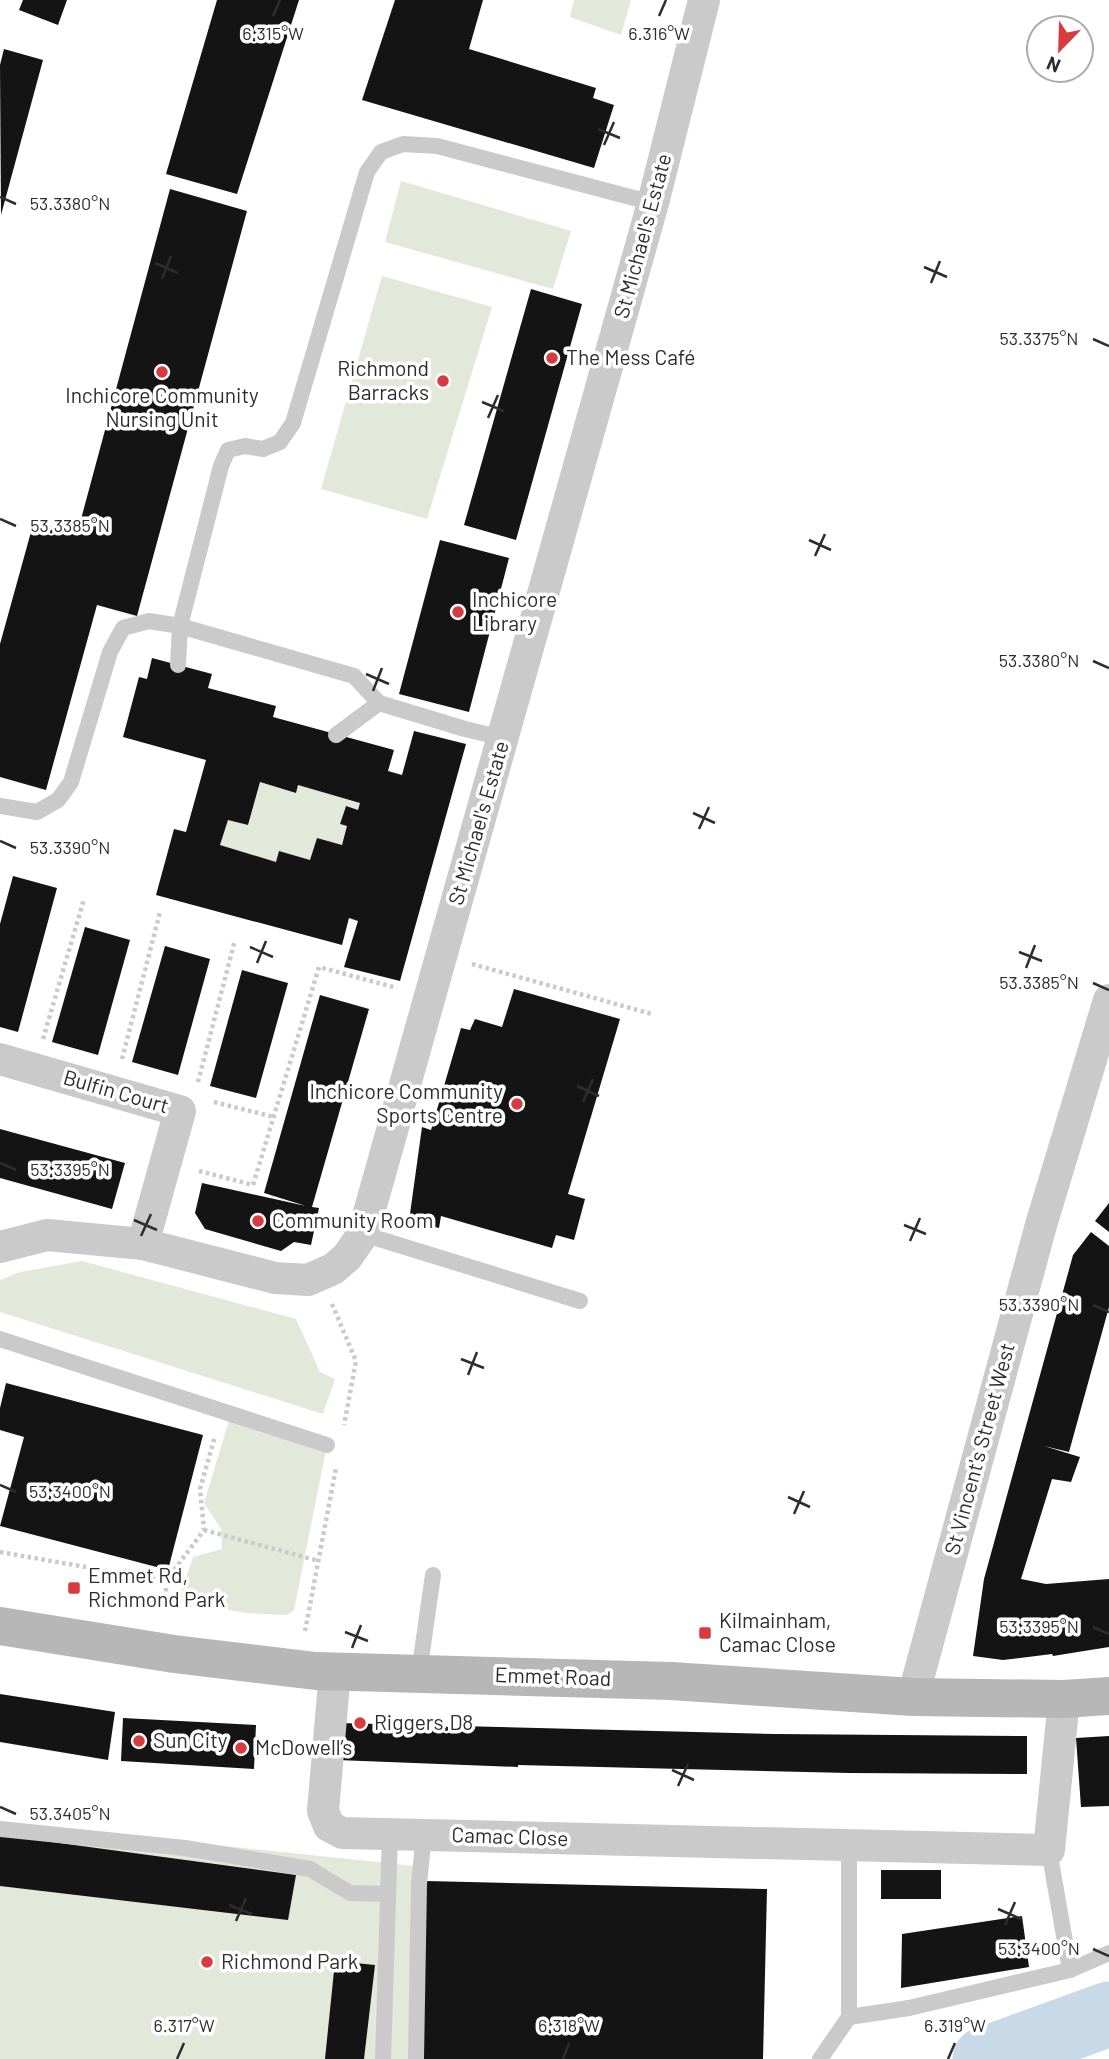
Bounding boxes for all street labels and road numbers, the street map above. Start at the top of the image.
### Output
street label: St Michael's Estate [608,150,676,321]
street label: St Michael's Estate [442,738,513,908]
street label: Bulfin Court [61,1064,172,1118]
street label: St Vincent's Street West [938,1340,1019,1557]
street label: Emmet Road [494,1661,612,1690]
street label: Camac Close [451,1821,569,1850]

